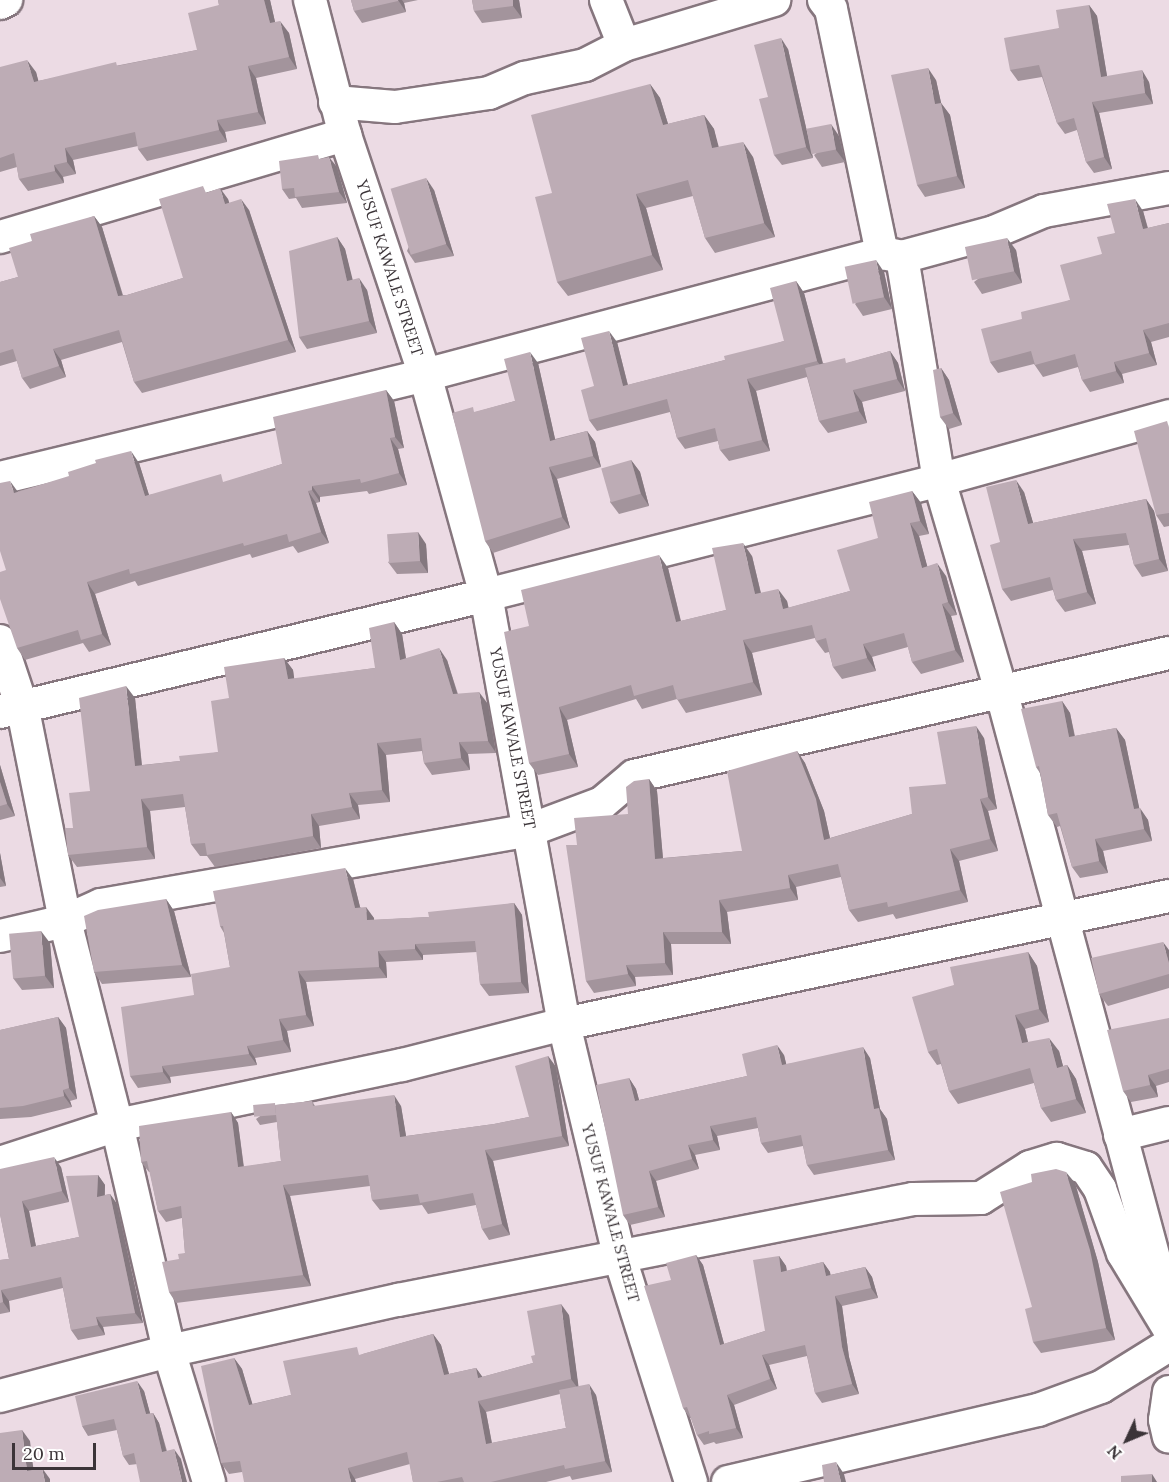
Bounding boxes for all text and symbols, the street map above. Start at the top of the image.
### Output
street label: YUSUF KAWALE STREET [352,177,428,359]
street label: YUSUF KAWALE STREET [486,646,540,830]
street label: YUSUF KAWALE STREET [578,1121,644,1305]
north arrow [1097,1410,1157,1470]
scale bar [15,1431,99,1469]
text: N [1103,1441,1126,1464]
text: 20 m [23,1442,65,1465]

